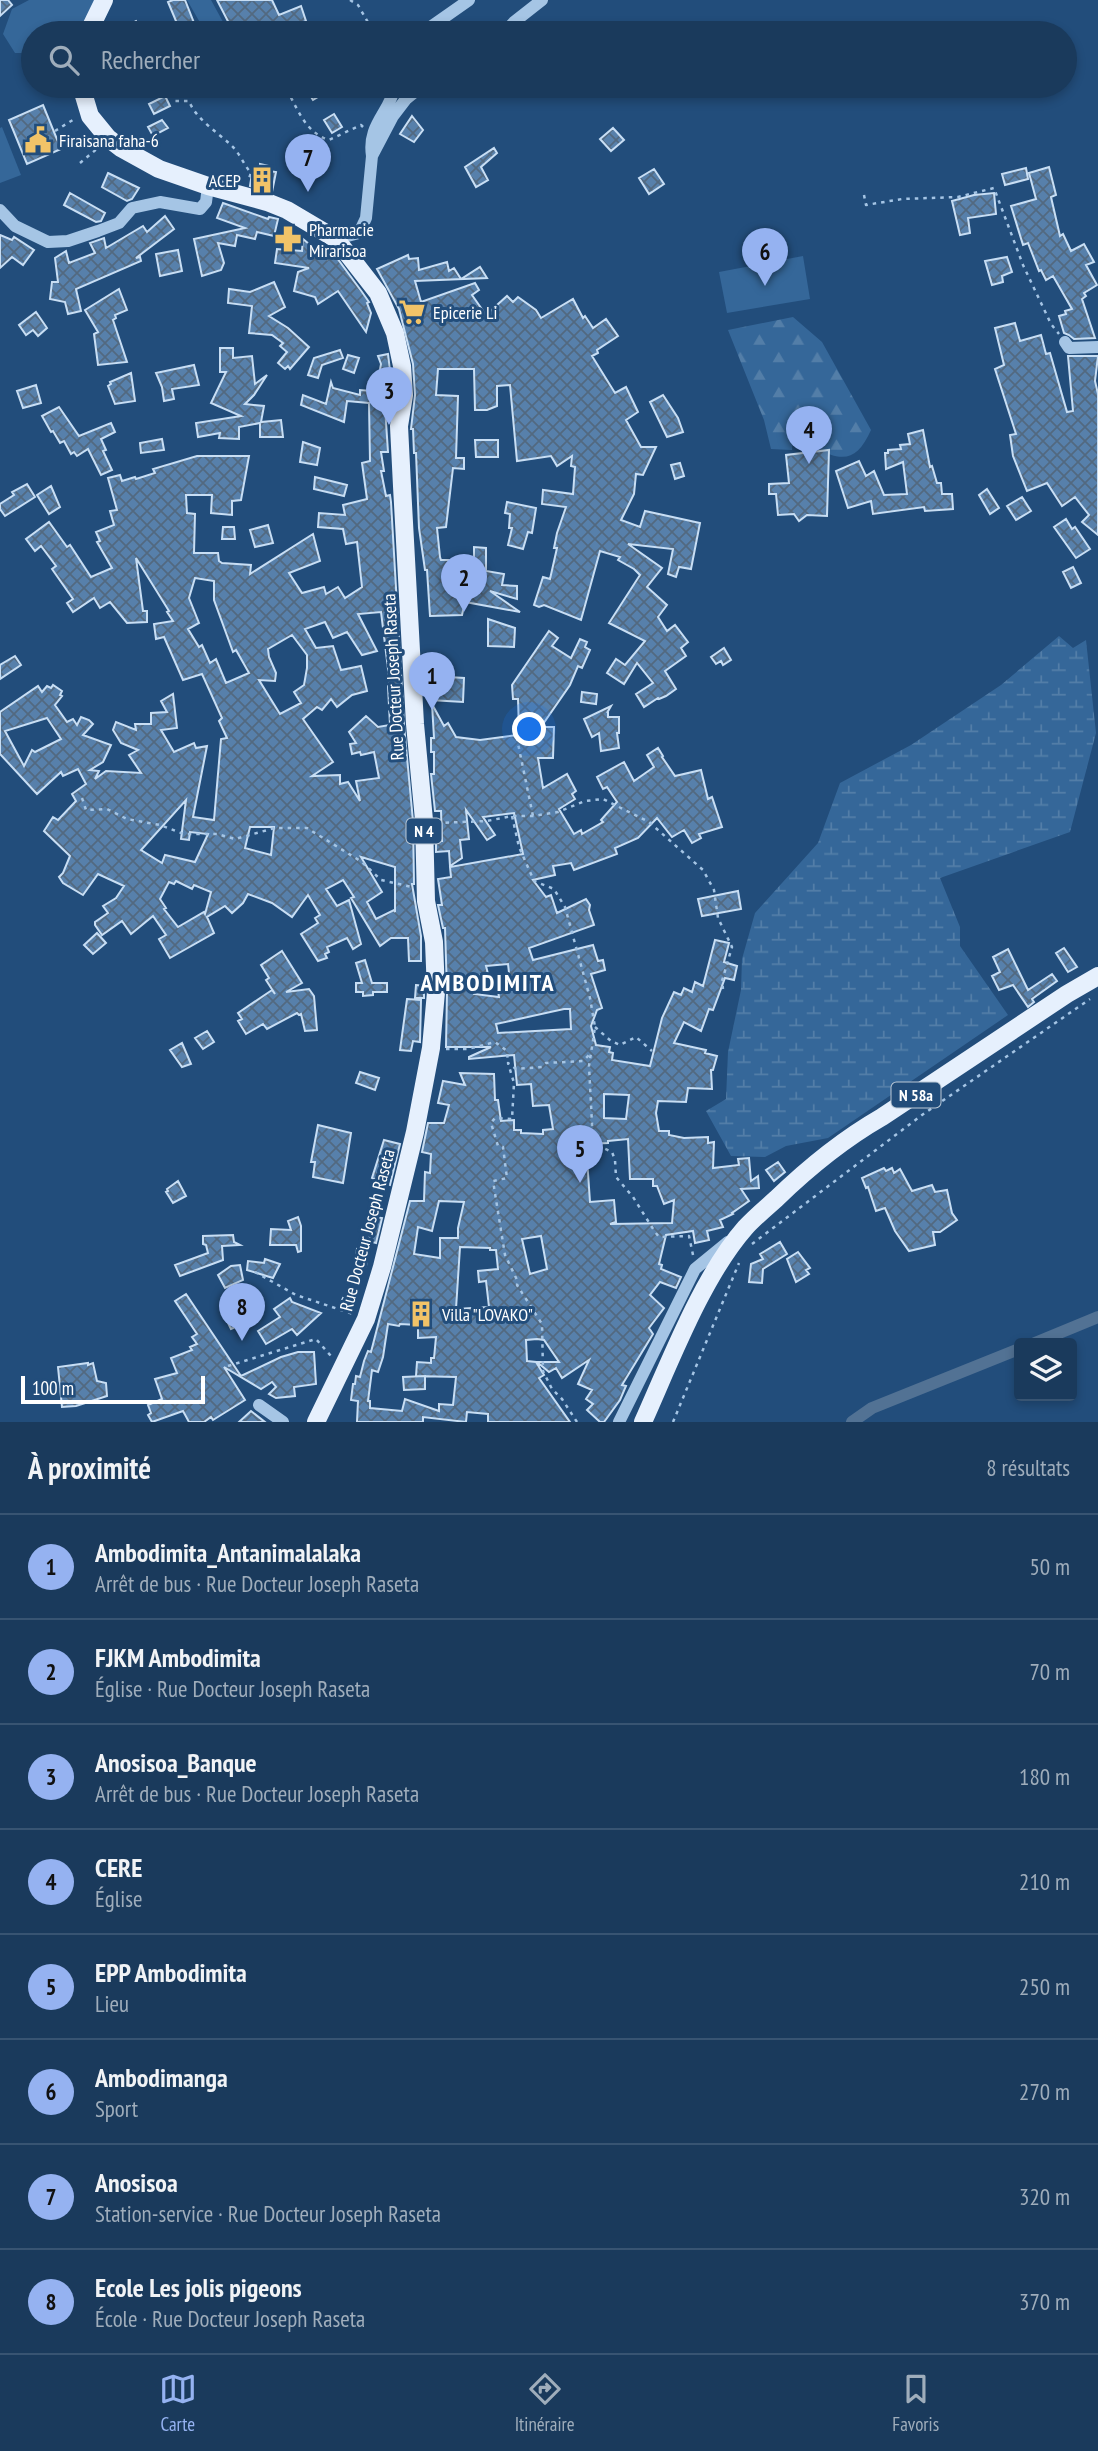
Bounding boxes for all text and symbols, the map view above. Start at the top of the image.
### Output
search box [21,21,1077,98]
icon: search [45,41,83,79]
text: Rechercher [101,43,200,76]
public building icon: Firaisana faha-6 [23,125,53,155]
place label: Firaisana faha-6 [59,129,159,152]
pin: 7 [285,134,331,192]
building icon: ACEP [247,165,277,195]
place label: ACEP [209,169,241,192]
place label: Pharmacie Mirarisoa [309,218,374,262]
pharmacy icon: Pharmacie Mirarisoa [273,224,303,254]
pin: 6 [742,228,788,286]
supermarket icon: Epicerie Li [397,297,427,327]
place label: Epicerie Li [433,301,497,324]
pin: 3 [366,367,412,425]
pin: 4 [786,406,832,464]
pin: 2 [441,554,487,612]
street label: Rue Docteur Joseph Raseta [377,593,409,761]
pin: 1 [409,652,455,710]
your location [512,712,546,746]
road number: N 4 [406,818,442,844]
district label: AMBODIMITA [419,967,556,998]
road number: N 58a [892,1082,940,1107]
pin: 5 [557,1125,603,1183]
street label: Rue Docteur Joseph Raseta [334,1146,400,1314]
pin: 8 [219,1283,265,1341]
building icon: Villa "LOVAKO" [406,1299,436,1329]
place label: Villa "LOVAKO" [441,1303,533,1326]
map controls [1014,1338,1077,1401]
button: layers [1014,1338,1077,1401]
scale bar [21,1373,205,1405]
text: 100 m [32,1376,74,1400]
text: À proximité [28,1448,151,1487]
text: 8 résultats [986,1453,1070,1482]
text: Ambodimita_Antanimalalaka [95,1536,361,1569]
text: 1 [46,1552,57,1581]
text: 50 m [1029,1552,1070,1581]
text: Arrêt de bus · Rue Docteur Joseph Raseta [95,1569,419,1598]
text: FJKM Ambodimita [95,1641,261,1674]
text: 2 [46,1657,57,1686]
text: 70 m [1029,1657,1070,1686]
text: Église · Rue Docteur Joseph Raseta [95,1674,370,1703]
text: Anosisoa_Banque [95,1746,257,1779]
text: 3 [46,1762,57,1791]
text: 180 m [1019,1762,1070,1791]
text: Arrêt de bus · Rue Docteur Joseph Raseta [95,1779,419,1808]
text: CERE [95,1851,142,1884]
text: 4 [46,1867,57,1896]
text: 210 m [1019,1867,1070,1896]
text: Église [95,1884,142,1913]
text: EPP Ambodimita [95,1956,247,1989]
text: 5 [46,1972,57,2001]
text: 250 m [1019,1972,1070,2001]
text: Lieu [95,1989,129,2018]
text: Ambodimanga [95,2061,228,2094]
text: 6 [46,2077,57,2106]
text: 270 m [1019,2077,1070,2106]
text: Sport [95,2094,138,2123]
text: Anosisoa [95,2166,178,2199]
text: 7 [46,2182,57,2211]
text: 320 m [1019,2182,1070,2211]
text: Station-service · Rue Docteur Joseph Raseta [95,2199,441,2228]
text: Ecole Les jolis pigeons [95,2271,302,2304]
text: 8 [46,2287,57,2316]
text: 370 m [1019,2287,1070,2316]
text: École · Rue Docteur Joseph Raseta [95,2304,365,2333]
tab: Carte [159,2370,197,2436]
tab: Itinéraire [515,2370,575,2436]
tab: Favoris [892,2370,939,2436]

